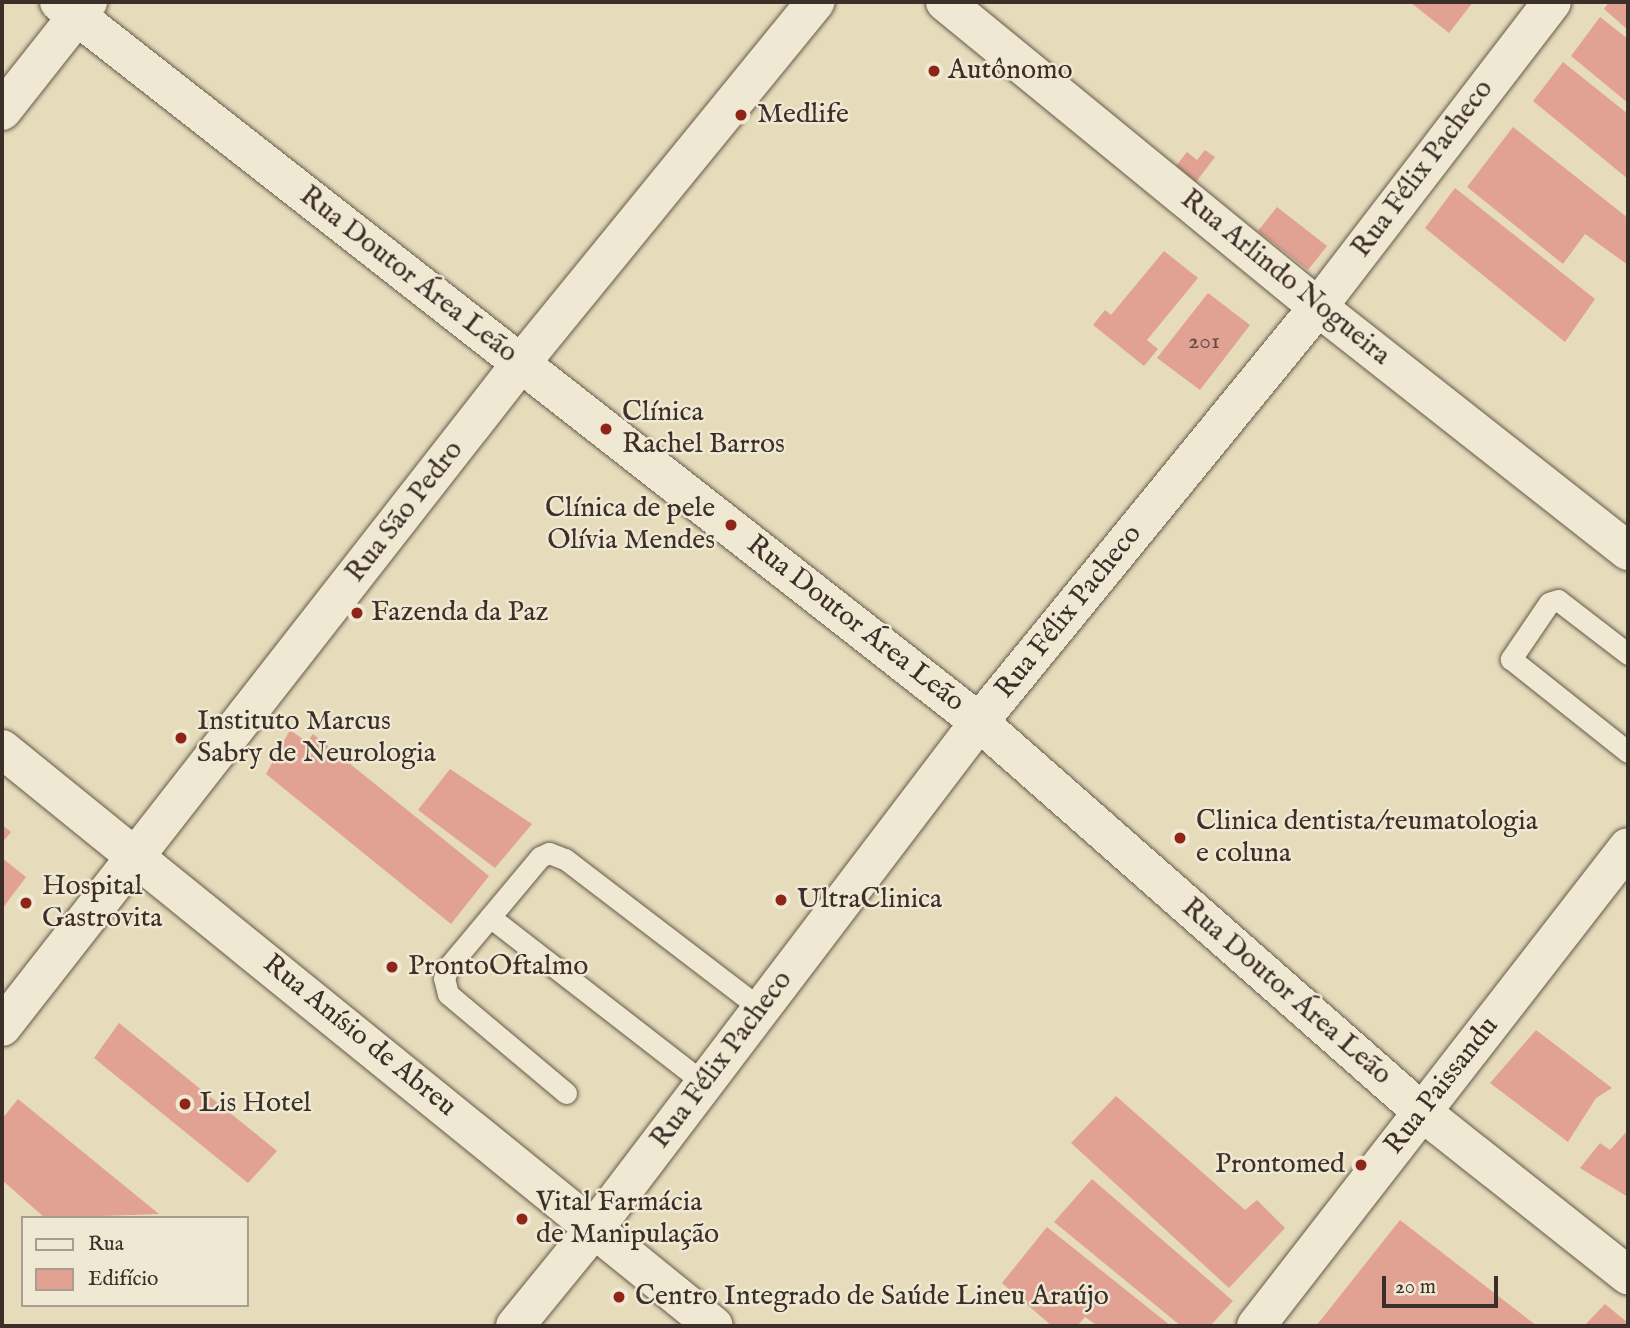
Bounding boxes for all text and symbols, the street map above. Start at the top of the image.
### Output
place label: Autônomo [948,54,1073,88]
marker: Autônomo [926,63,942,79]
street label: Rua Félix Pacheco [1345,73,1501,265]
place label: Medlife [757,98,849,132]
marker: Medlife [731,105,751,125]
street label: Rua Doutor Área Leão [292,179,524,371]
street label: Rua Arlindo Nogueira [1173,183,1397,373]
house number: 201 [1188,328,1220,356]
place label: Clínica Rachel Barros [622,396,785,462]
marker: Clínica Rachel Barros [596,419,616,439]
street label: Rua São Pedro [339,434,471,590]
place label: Clínica de pele Olívia Mendes [545,492,715,558]
marker: Clínica de pele Olívia Mendes [721,515,741,535]
street label: Rua Félix Pacheco [989,518,1149,706]
street label: Rua Doutor Área Leão [739,528,971,720]
place label: Fazenda da Paz [371,596,549,630]
marker: Fazenda da Paz [349,605,365,621]
place label: Instituto Marcus Sabry de Neurologia [197,705,436,771]
marker: Instituto Marcus Sabry de Neurologia [171,728,191,748]
place label: Clinica dentista/reumatologia e coluna [1196,805,1538,871]
marker: Clinica dentista/reumatologia e coluna [1170,828,1190,848]
place label: Hospital Gastrovita [42,870,162,936]
place label: UltraClinica [797,883,942,917]
marker: UltraClinica [771,890,791,910]
street label: Rua Doutor Área Leão [1174,892,1398,1092]
marker: Hospital Gastrovita [16,893,36,913]
street label: Rua Anísio de Abreu [256,948,462,1124]
place label: ProntoOftalmo [408,950,588,984]
marker: ProntoOftalmo [382,957,402,977]
street label: Rua Félix Pacheco [644,964,800,1156]
street label: Rua Paissandu [1378,1010,1506,1162]
place label: Lis Hotel [199,1087,311,1121]
marker: Lis Hotel [177,1096,193,1112]
place label: Prontomed [1215,1148,1345,1182]
marker: Prontomed [1351,1155,1371,1175]
place label: Vital Farmácia de Manipulação [536,1186,719,1252]
marker: Vital Farmácia de Manipulação [514,1211,530,1227]
legend [21,1216,248,1307]
text: Rua [88,1231,124,1258]
scale bar [1385,1262,1500,1306]
text: Edifício [88,1266,158,1293]
text: 20 m [1395,1274,1436,1301]
place label: Centro Integrado de Saúde Lineu Araújo [635,1280,1109,1314]
marker: Centro Integrado de Saúde Lineu Araújo [609,1287,629,1307]

